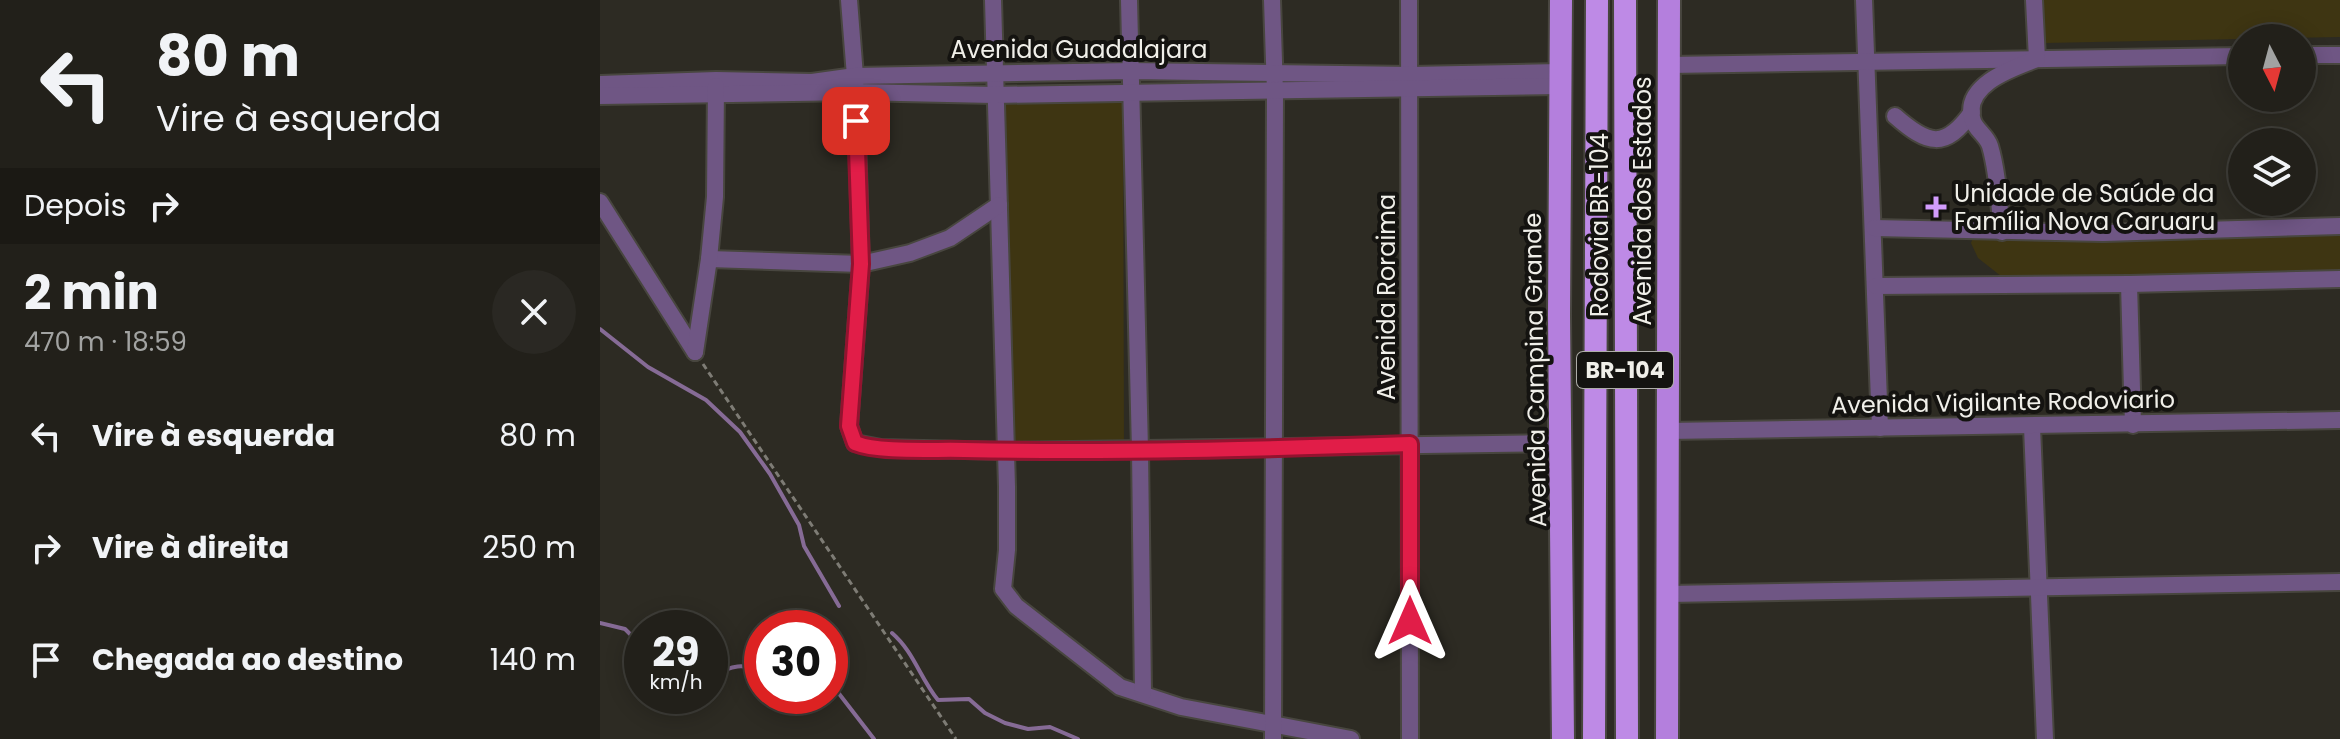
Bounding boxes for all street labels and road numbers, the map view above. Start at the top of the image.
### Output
street label: Avenida Guadalajara [951,33,1207,66]
street label: Avenida dos Estados [1626,76,1659,326]
street label: Rodovia BR-104 [1583,133,1616,317]
street label: Avenida Roraima [1370,194,1403,400]
street label: Avenida Campina Grande [1516,212,1554,528]
road number: BR-104 [1577,352,1673,388]
street label: Avenida Vigilante Rodoviario [1831,383,2175,421]

